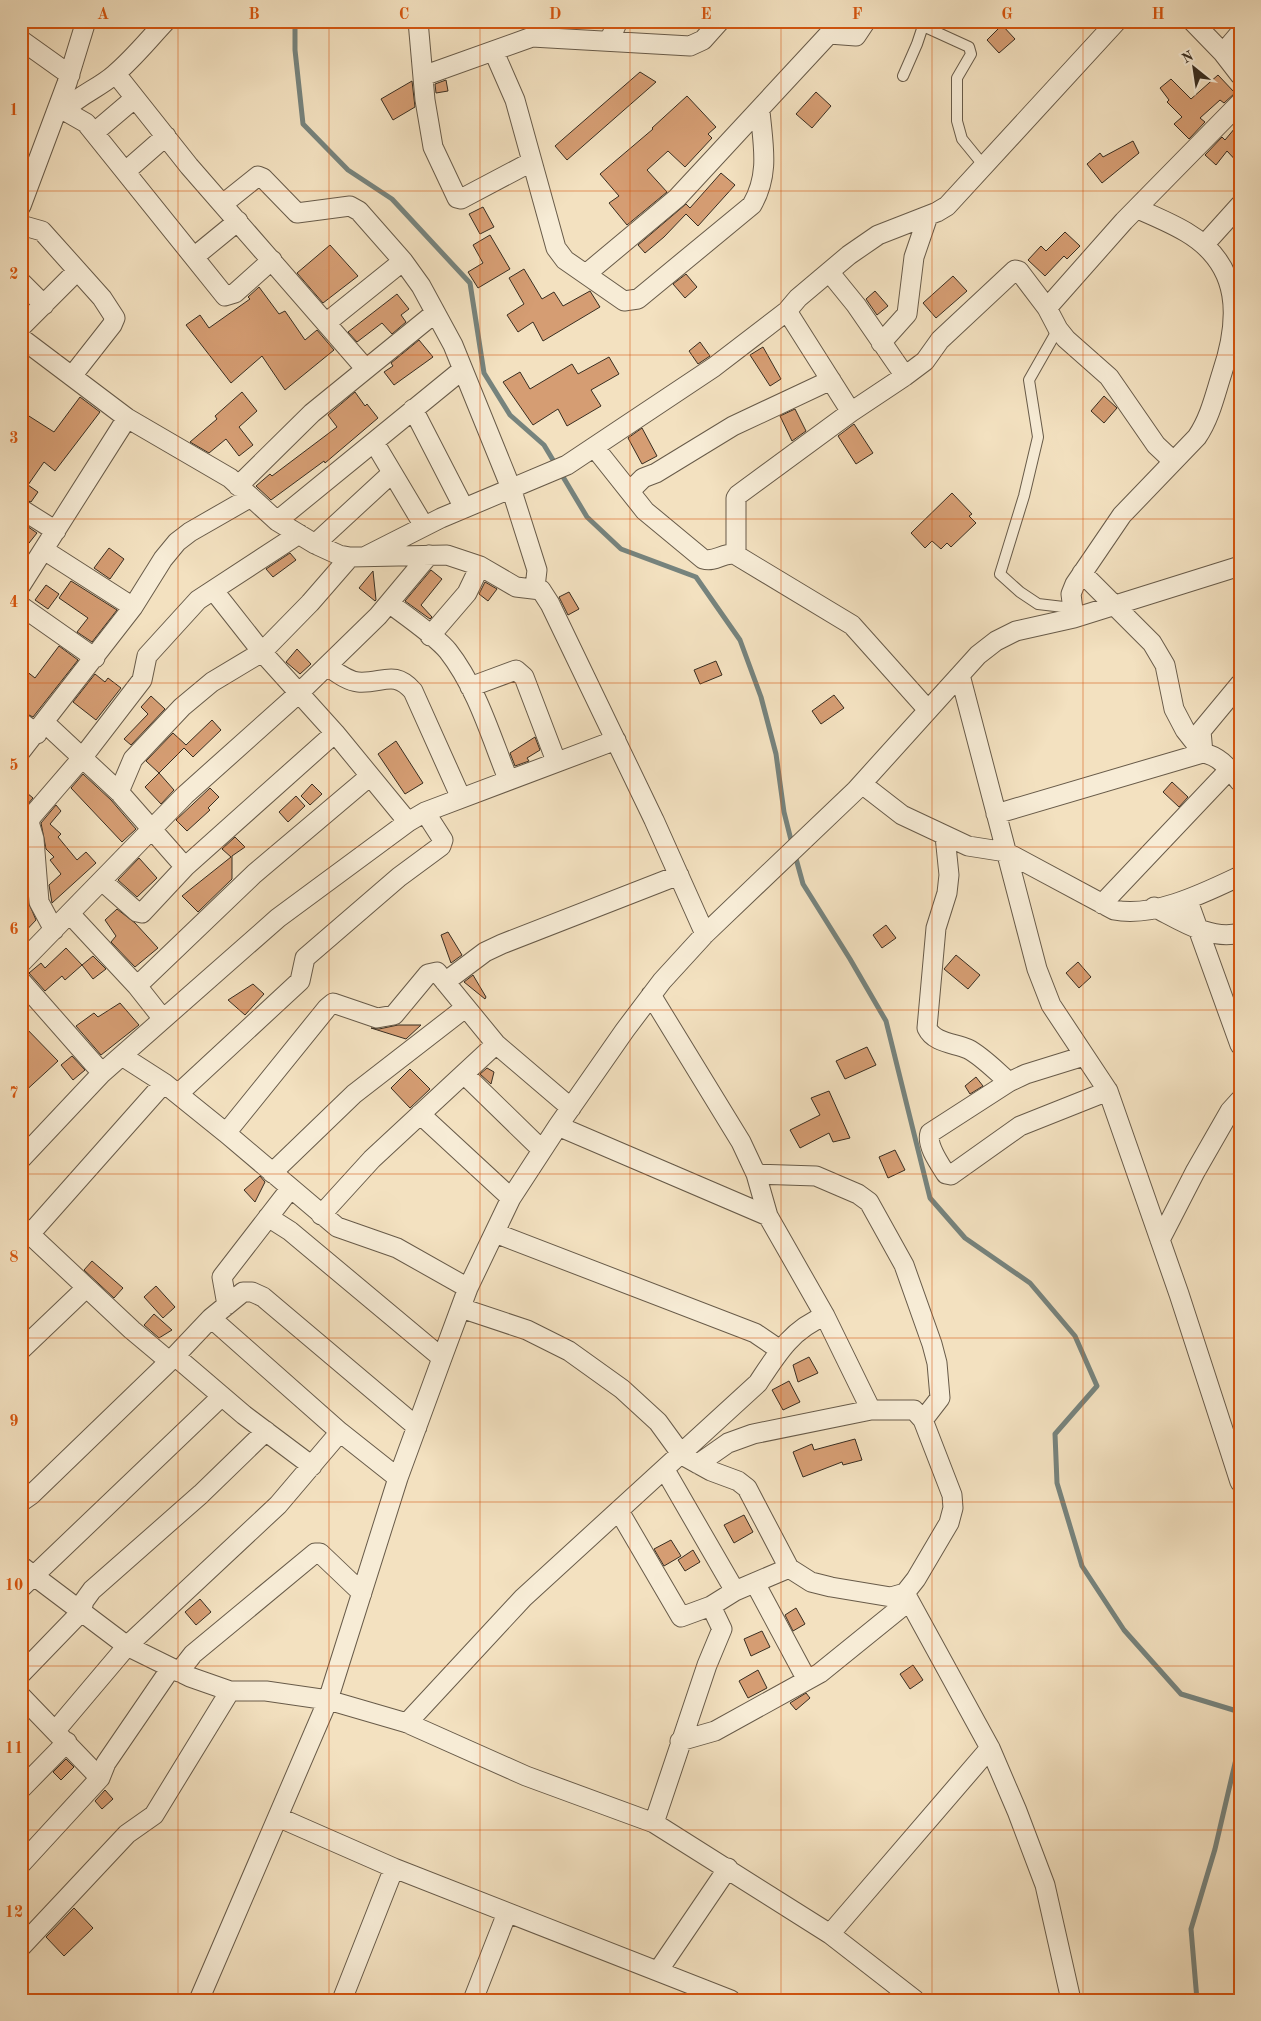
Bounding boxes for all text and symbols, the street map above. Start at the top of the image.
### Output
text: A [97,7,109,23]
text: B [248,7,260,23]
text: C [399,7,409,23]
text: D [549,7,561,23]
text: E [700,7,712,23]
text: F [852,7,863,23]
text: G [1001,7,1013,23]
text: H [1151,7,1165,23]
north arrow [1168,42,1218,92]
text: N [1180,49,1196,66]
text: 1 [9,103,19,119]
text: 2 [9,267,19,283]
text: 3 [9,431,19,447]
text: 4 [9,595,19,611]
text: 5 [9,758,19,774]
text: 6 [9,922,19,938]
text: 7 [9,1086,19,1102]
text: 8 [9,1250,19,1266]
text: 9 [9,1414,19,1430]
text: 10 [5,1578,23,1594]
text: 11 [5,1741,23,1757]
text: 12 [5,1905,23,1921]

